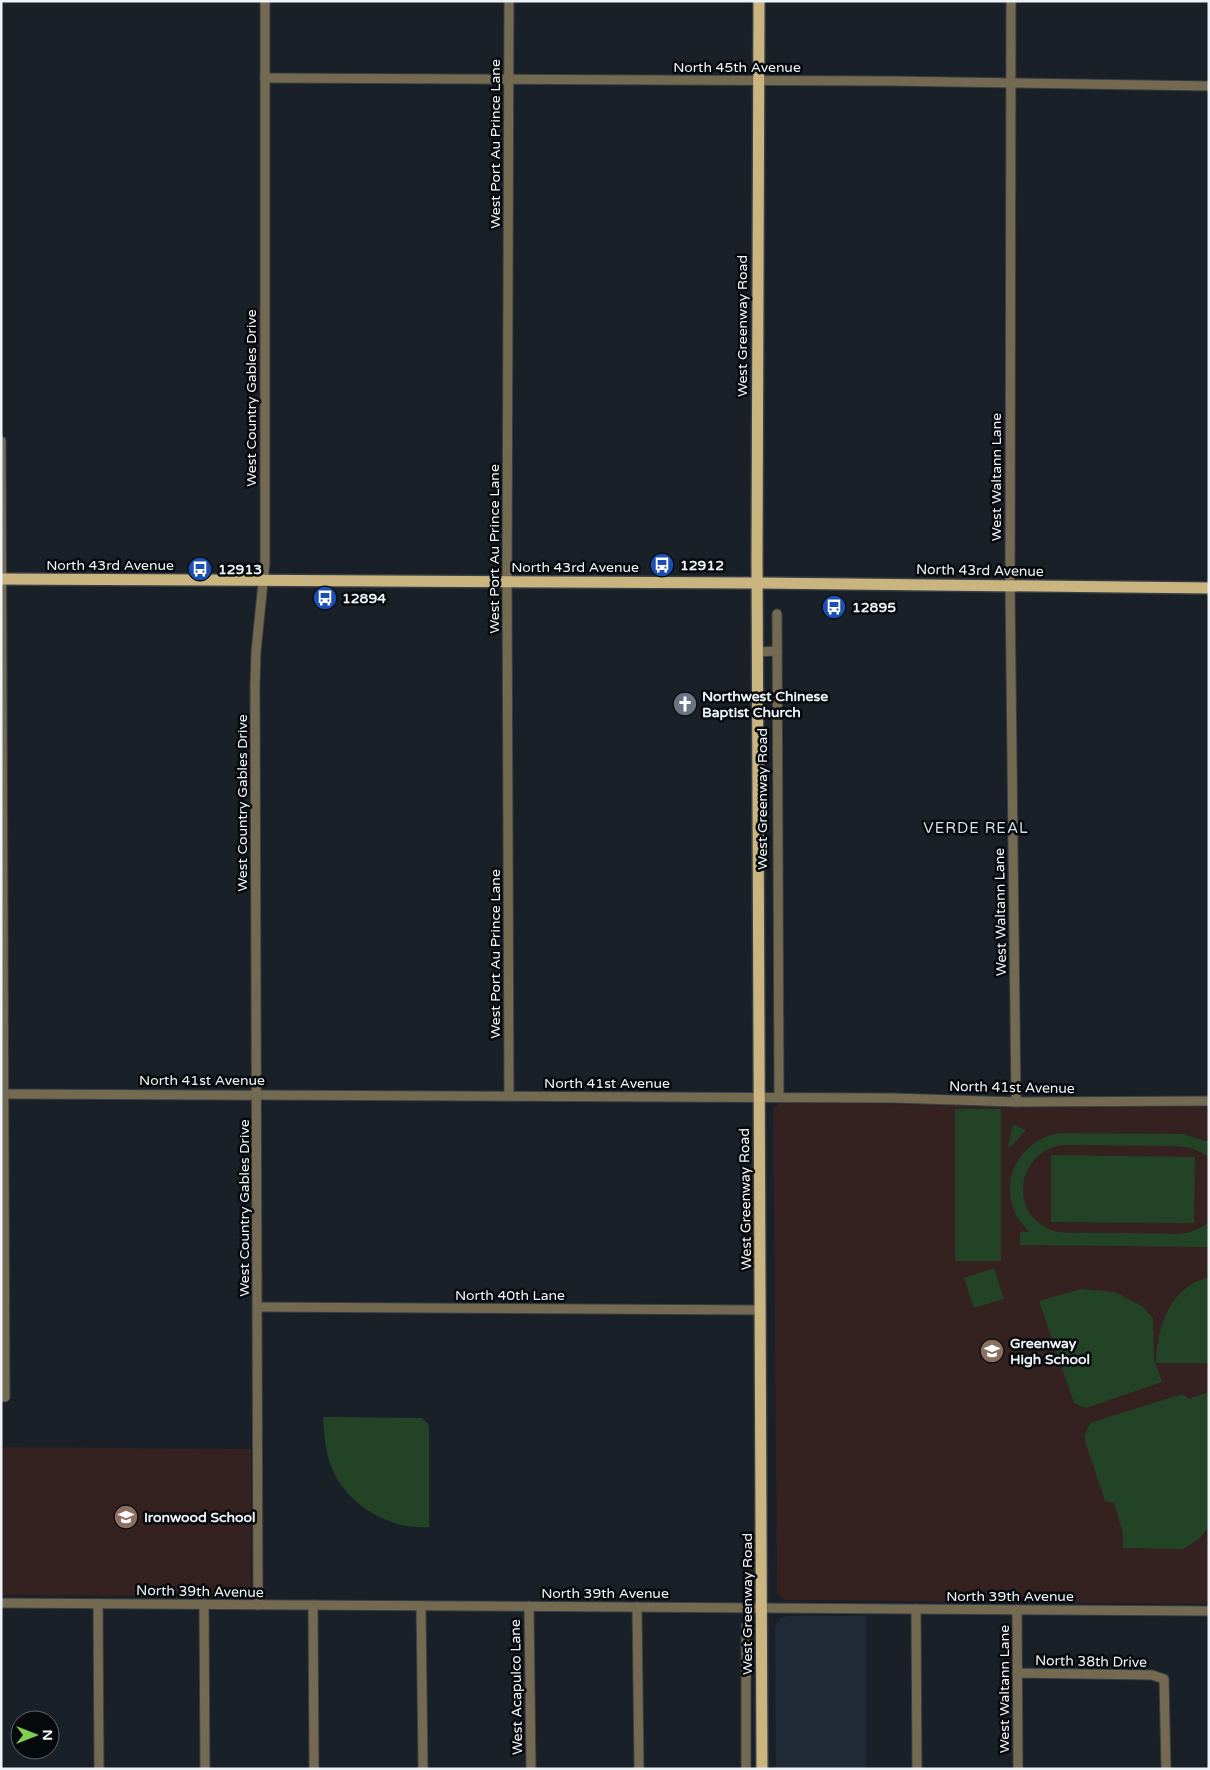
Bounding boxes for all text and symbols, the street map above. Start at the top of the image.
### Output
street label: West Port Au Prince Lane [487,59,504,229]
street label: North 45th Avenue [673,59,801,76]
street label: West Greenway Road [734,255,751,397]
street label: West Country Gables Drive [243,309,260,487]
street label: West Waltann Lane [988,413,1005,541]
street label: West Port Au Prince Lane [486,464,503,634]
bus stop icon: 12912 [649,552,675,578]
bus stop icon: 12913 [187,556,213,582]
street label: North 43rd Avenue [46,557,174,574]
place label: 12912 [680,557,724,574]
street label: North 43rd Avenue [511,559,639,576]
place label: 12913 [218,561,262,578]
street label: North 43rd Avenue [916,561,1044,580]
bus stop icon: 12894 [312,585,338,611]
place label: 12894 [342,590,386,607]
bus stop icon: 12895 [821,594,847,620]
place label: 12895 [852,599,896,616]
place label: Northwest Chinese Baptist Church [702,688,828,721]
church icon: Northwest Chinese Baptist Church [672,691,698,717]
street label: West Country Gables Drive [234,714,251,892]
street label: West Greenway Road [754,728,771,870]
district label: VERDE REAL [923,819,1029,837]
street label: West Waltann Lane [991,848,1010,976]
street label: West Port Au Prince Lane [487,869,504,1039]
street label: North 41st Avenue [139,1072,265,1089]
street label: North 41st Avenue [544,1075,670,1092]
street label: North 41st Avenue [949,1078,1075,1097]
street label: West Country Gables Drive [236,1119,253,1297]
street label: West Greenway Road [736,1128,755,1270]
street label: North 40th Lane [455,1287,565,1304]
place label: Greenway High School [1010,1335,1090,1368]
school or university icon: Greenway High School [979,1338,1005,1364]
school or university icon: Ironwood School [113,1504,139,1530]
place label: Ironwood School [144,1509,256,1526]
street label: West Greenway Road [739,1533,756,1675]
street label: North 39th Avenue [136,1582,264,1601]
street label: North 39th Avenue [541,1585,669,1602]
street label: North 39th Avenue [946,1588,1074,1605]
street label: West Acapulco Lane [507,1619,526,1755]
street label: West Waltann Lane [996,1625,1013,1753]
street label: North 38th Drive [1035,1652,1147,1671]
north arrow [10,1710,60,1760]
text: N [39,1729,56,1741]

